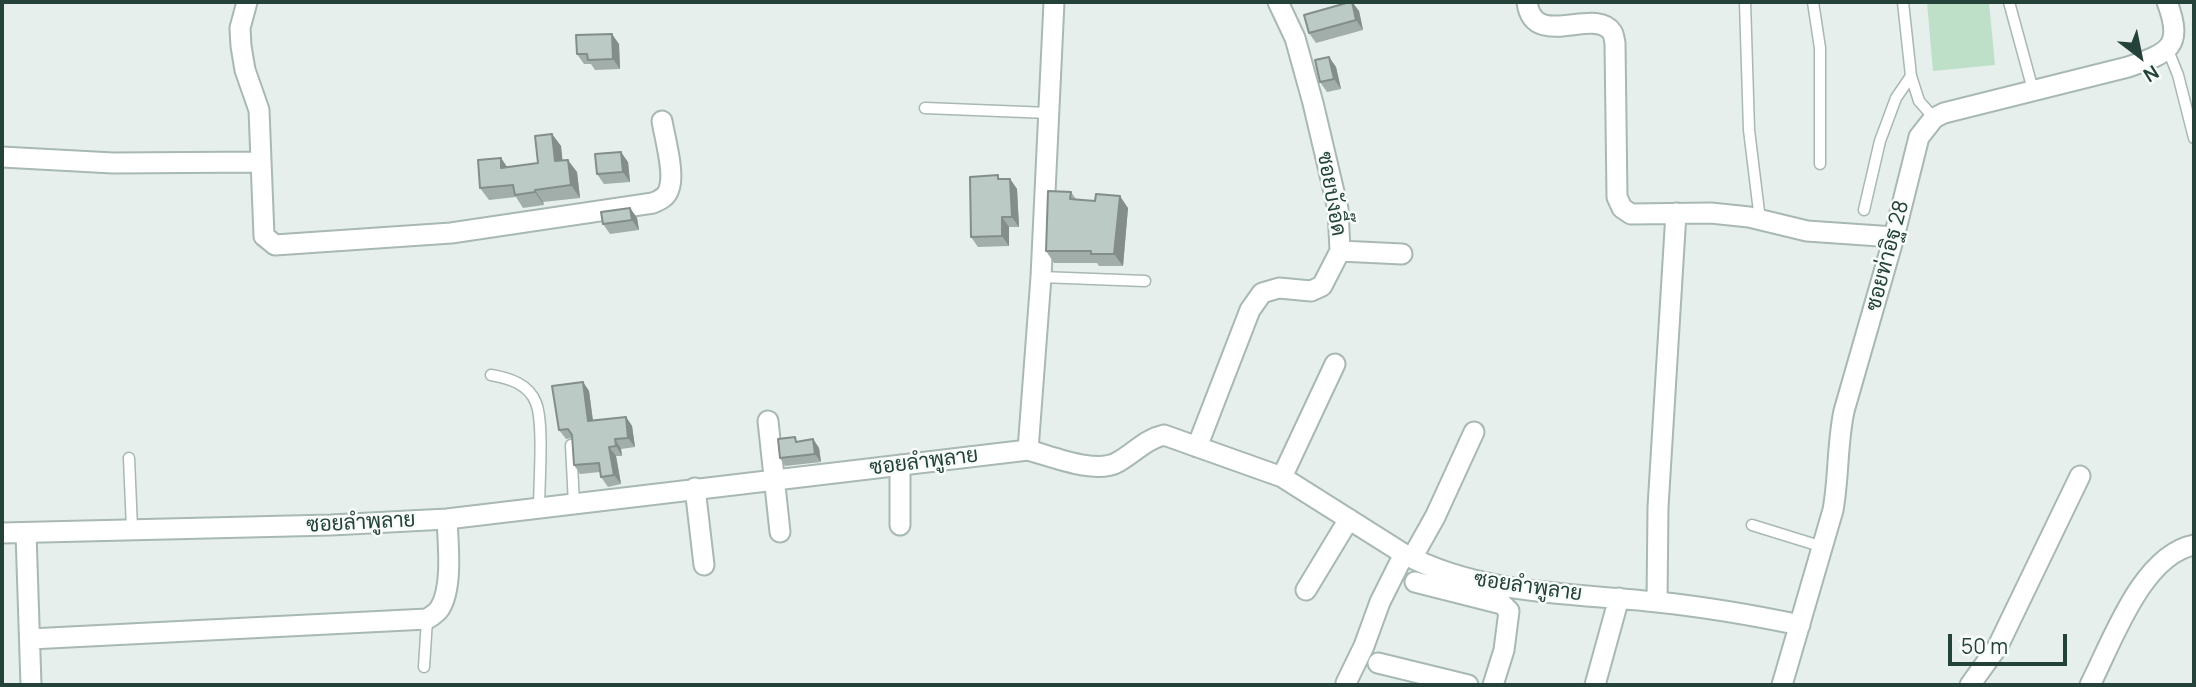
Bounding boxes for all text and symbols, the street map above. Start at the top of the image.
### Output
north arrow [2105,21,2175,91]
text: N [2138,59,2164,88]
street label: ซอยบังอี๊ด [1311,150,1351,238]
street label: ซอยท่าอิฐ 28 [1861,198,1915,314]
street label: ซอยลำพูลาย [868,443,980,481]
street label: ซอยลำพูลาย [306,508,416,538]
street label: ซอยลำพูลาย [1472,567,1584,607]
scale bar [1951,620,2070,664]
text: 50 m [1961,632,2008,660]

